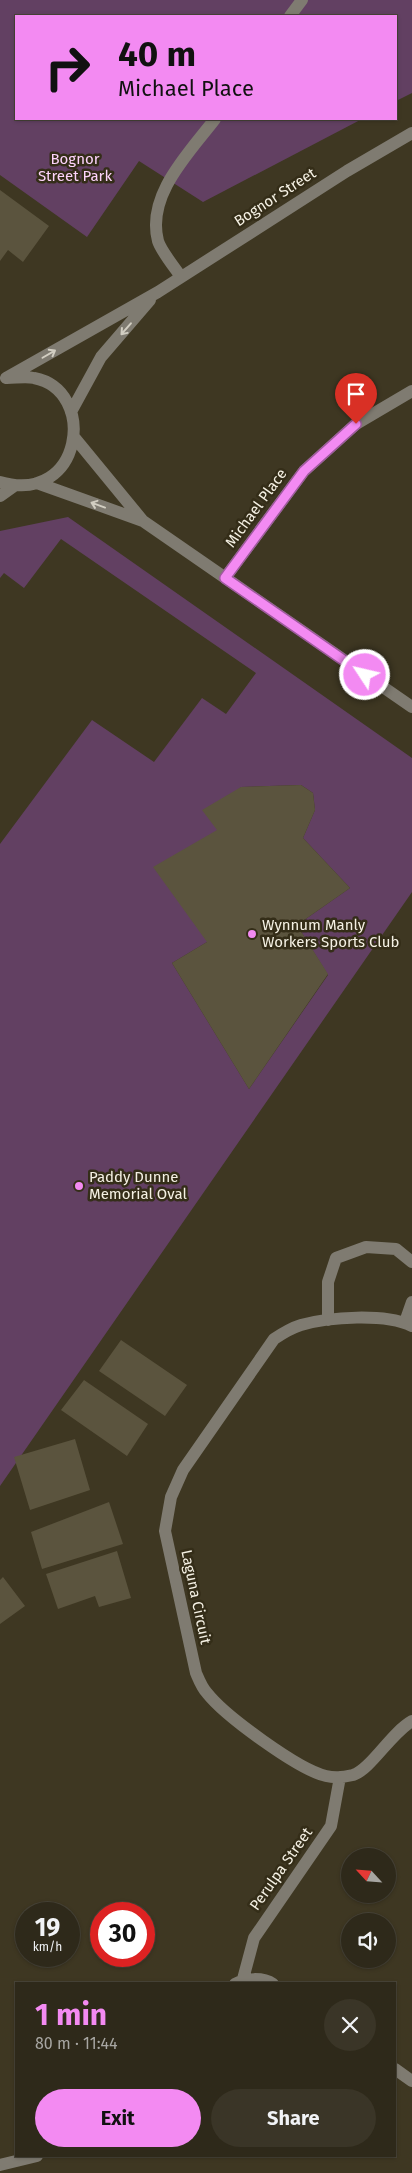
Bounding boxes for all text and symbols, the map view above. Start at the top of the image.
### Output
text: 40 m [118,33,196,75]
icon: right [35,35,100,100]
text: Michael Place [118,75,254,102]
park label: Bognor Street Park [38,150,112,185]
street label: Bognor Street [231,164,320,230]
one-way arrow [120,322,132,335]
one-way arrow [41,348,55,358]
pin [335,373,377,424]
icon: arrive [342,380,370,408]
street label: Michael Place [221,465,291,551]
one-way arrow [90,500,106,509]
position arrow [338,648,390,700]
place label: Wynnum Manly Workers Sports Club [262,916,399,951]
marker: Wynnum Manly Workers Sports Club [246,928,258,940]
place label: Paddy Dunne Memorial Oval [89,1168,187,1203]
marker: Paddy Dunne Memorial Oval [73,1180,85,1192]
street label: Laguna Circuit [177,1548,215,1646]
street label: Perulpa Street [246,1824,317,1914]
north arrow [341,1848,396,1902]
map controls [341,1848,396,1968]
speed limit sign: 30 [90,1902,155,1967]
text: 19 [35,1913,60,1943]
button: sound [341,1913,396,1968]
text: km/h [33,1940,62,1954]
text: 1 min [35,1997,107,2033]
button: close [324,1999,376,2051]
text: 80 m · 11:44 [35,2034,117,2053]
button: Exit [35,2089,201,2147]
button: Share [211,2089,376,2147]

